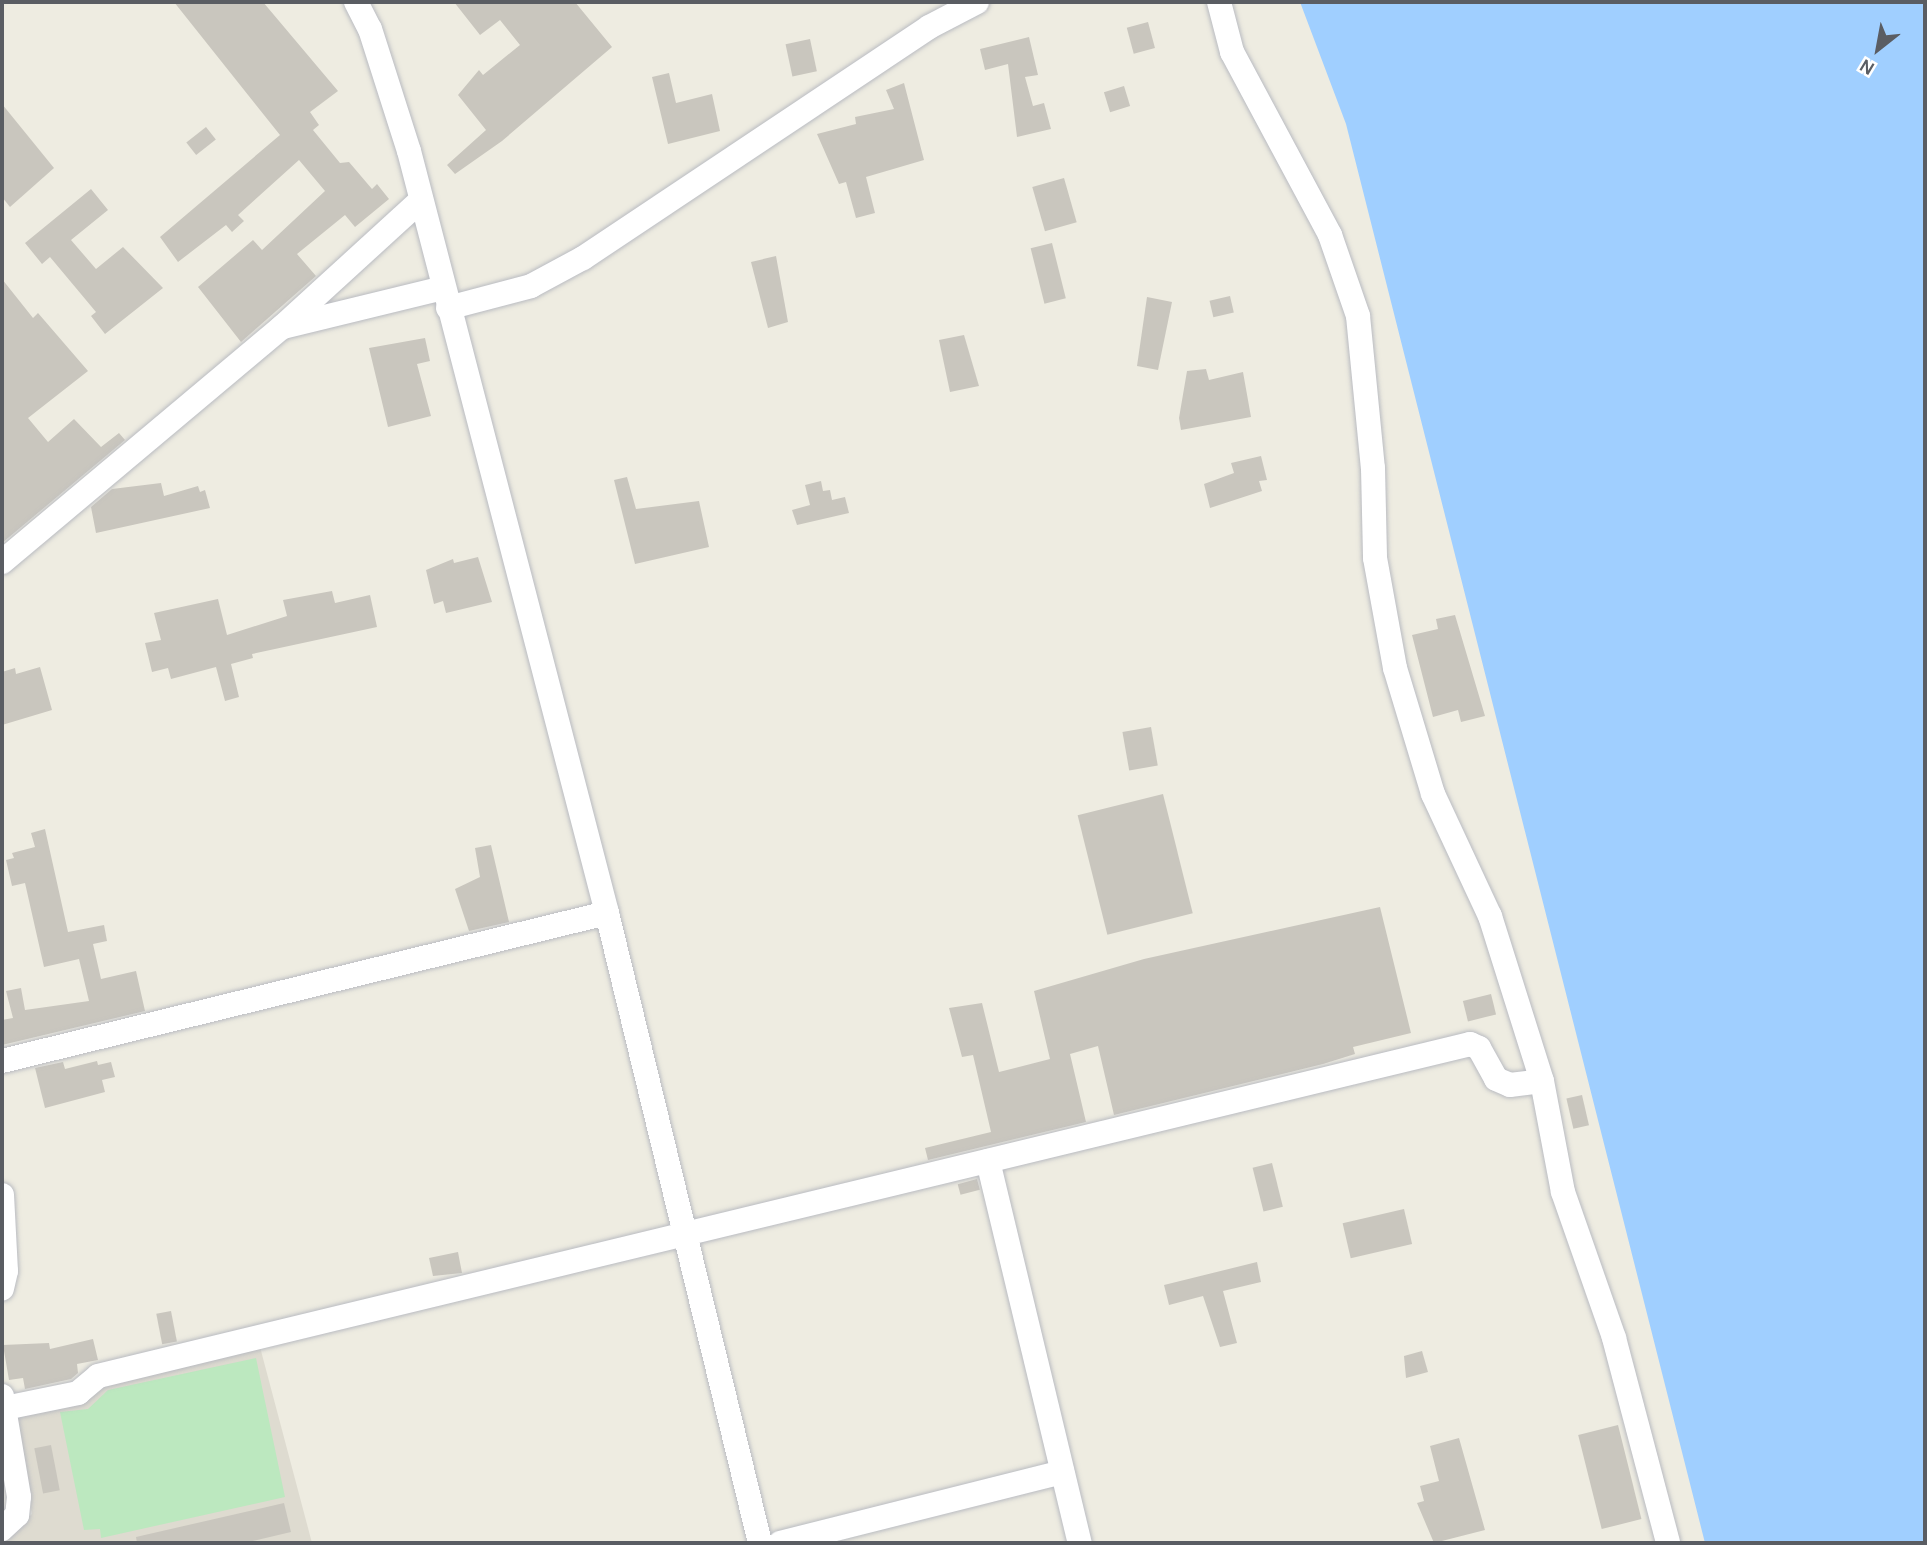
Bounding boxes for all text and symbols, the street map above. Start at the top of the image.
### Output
north arrow [1843,14,1913,84]
text: N [1856,54,1879,80]

